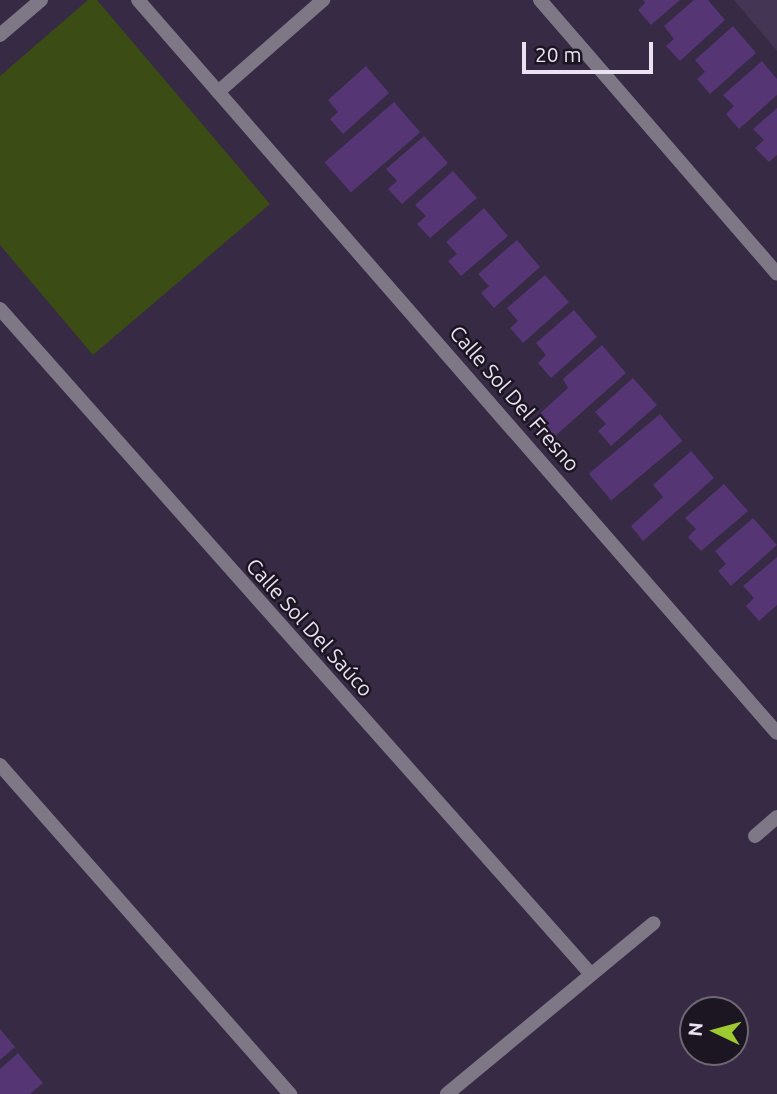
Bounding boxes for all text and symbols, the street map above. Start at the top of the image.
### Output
scale bar [525,28,656,72]
text: 20 m [535,42,582,66]
street label: Calle Sol Del Fresno [445,320,585,476]
street label: Calle Sol Del Saúco [241,553,379,701]
north arrow [679,996,749,1066]
text: N [683,1021,707,1037]

